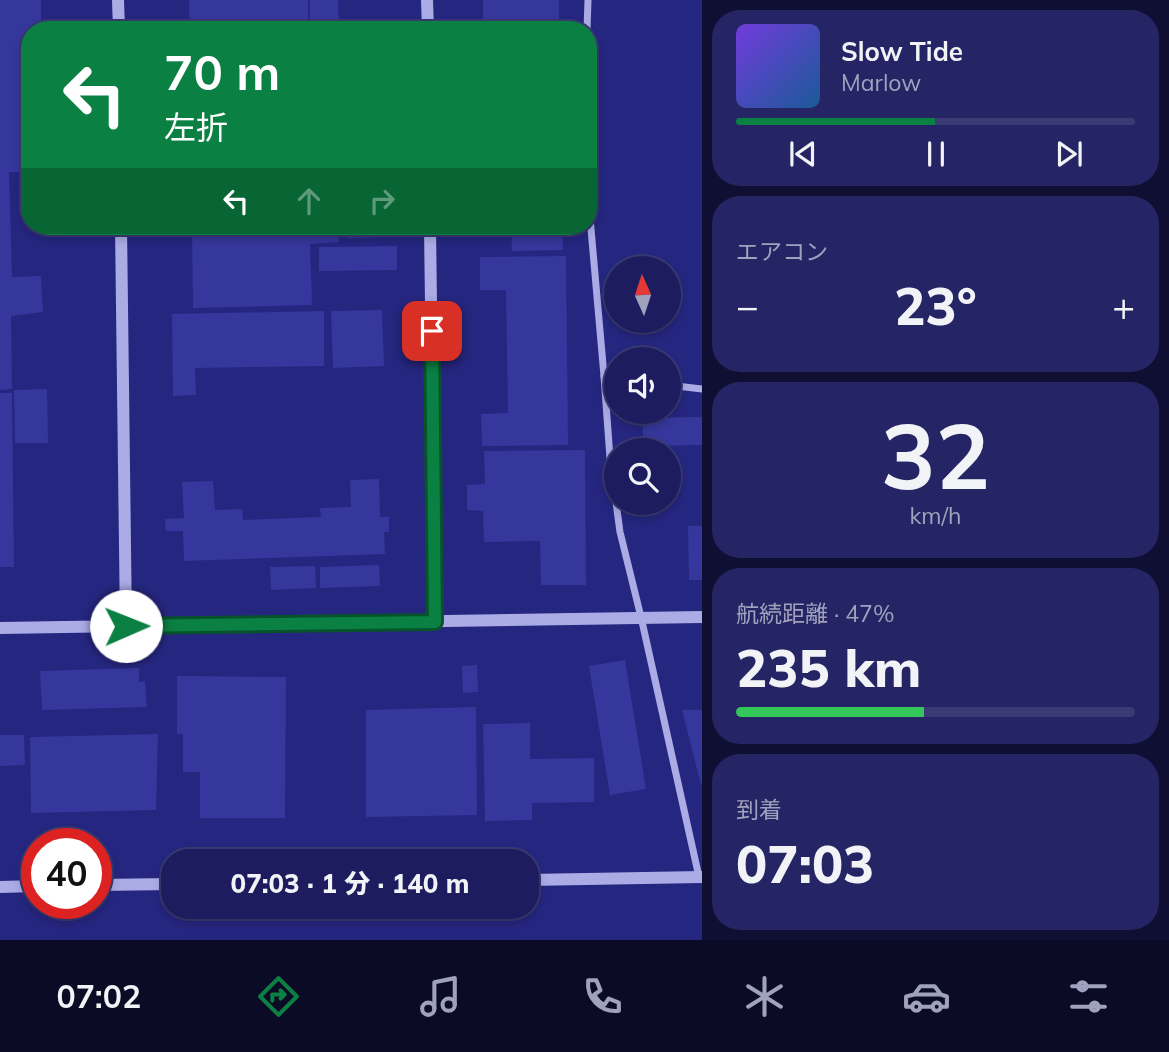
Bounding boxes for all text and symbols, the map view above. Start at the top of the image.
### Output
text: Slow Tide [841,35,963,68]
text: 70 m [164,41,280,102]
icon: left [49,49,140,140]
text: Marlow [841,68,921,97]
text: 左折 [164,107,228,147]
icon: previous [784,135,822,173]
icon: pause [917,135,955,173]
icon: next [1050,135,1088,173]
icon: left [217,182,255,220]
icon: ahead [290,182,328,220]
icon: right [363,182,401,220]
text: エアコン [736,237,828,266]
north arrow [604,256,681,332]
map controls [604,256,681,515]
text: 23° [894,273,977,338]
text: − [736,282,759,330]
text: + [1112,282,1135,330]
pin [402,301,462,361]
icon: arrive [413,312,451,350]
button: sound [604,347,681,424]
text: 32 [881,398,990,512]
button: search [604,438,681,515]
text: km/h [909,501,962,530]
position arrow [89,589,163,663]
text: 航続距離 · 47% [736,599,894,628]
text: 235 km [736,635,921,700]
text: 到着 [736,795,782,824]
speed limit sign: 40 [21,828,112,919]
text: 07:03 [736,831,874,896]
text: 07:03 · 1 分 · 140 m [231,867,469,900]
icon: directions [254,972,303,1021]
icon: music [416,972,465,1021]
icon: phone [578,972,627,1021]
icon: climate [740,972,789,1021]
icon: car [902,972,951,1021]
icon: filters [1064,972,1113,1021]
text: 07:02 [56,976,141,1016]

